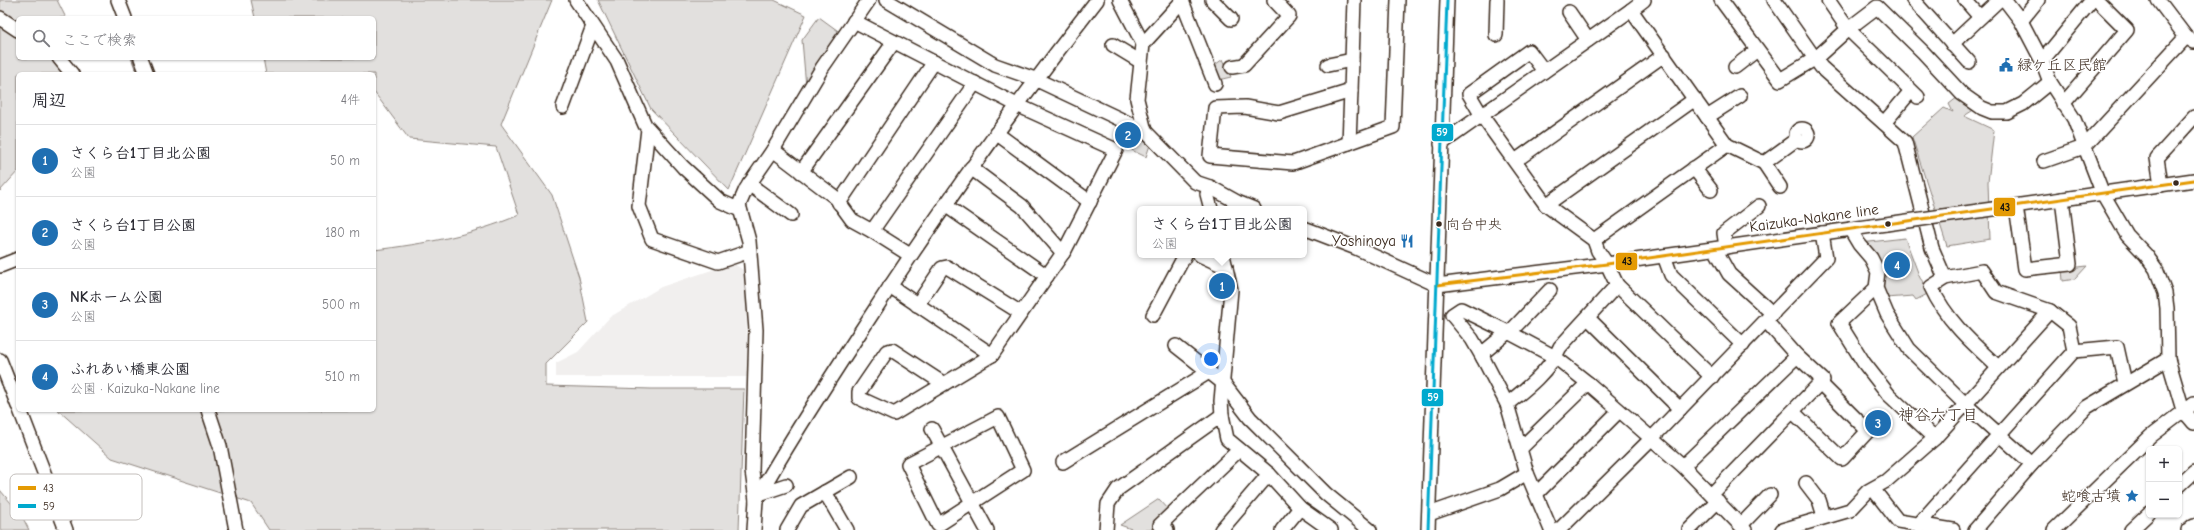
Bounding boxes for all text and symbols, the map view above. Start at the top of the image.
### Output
search box [16,16,376,60]
icon: search [30,27,52,49]
text: ここで検索 [62,31,137,49]
place label: 緑ケ丘区民館 [2017,56,2107,74]
public building icon: 緑ケ丘区民館 [1998,57,2014,73]
text: 周辺 [32,91,66,110]
text: 4件 [341,92,360,107]
pin: 2 [1115,120,1141,150]
line badge: 59 [1431,123,1454,142]
text: 59 [1436,126,1448,139]
text: さくら台1丁目北公園 [70,144,211,162]
text: 1 [42,153,48,168]
text: 50 m [330,153,360,168]
text: 公園 [70,165,96,180]
unlabelled marker [2171,178,2181,188]
line badge: 43 [1993,197,2016,217]
street label: Kaizuka-Nakane line [1748,200,1880,236]
text: 43 [2000,201,2010,214]
popup [1137,206,1307,258]
text: さくら台1丁目北公園 [1152,215,1292,233]
text: さくら台1丁目公園 [70,216,196,234]
place label: 向台中央 [1446,216,1502,233]
marker: 向台中央 [1434,219,1444,229]
unlabelled marker [1883,219,1893,229]
text: 2 [42,225,48,240]
text: 180 m [325,225,360,240]
place label: Yoshinoya [1332,232,1396,250]
restaurant icon: Yoshinoya [1399,233,1415,249]
text: 公園 [1152,236,1178,251]
text: 公園 [70,237,96,252]
pin: 4 [1884,250,1910,280]
line badge: 43 [1615,252,1638,271]
text: 43 [1622,255,1632,268]
pin: 1 [1209,271,1235,301]
text: NKホーム公園 [70,288,163,306]
text: 3 [42,297,48,312]
text: 500 m [322,297,360,312]
text: 公園 [70,309,96,324]
your location [1201,349,1221,369]
text: ふれあい橋東公園 [70,360,190,378]
text: 4 [42,369,48,384]
text: 510 m [325,369,360,384]
text: 公園 · Kaizuka-Nakane line [70,381,220,396]
line badge: 59 [1421,388,1444,407]
text: 59 [1427,391,1439,404]
district label: 神谷六丁目 [1898,406,1978,424]
pin: 3 [1865,408,1891,438]
map controls [2146,446,2182,518]
button: + [2146,446,2182,482]
legend [10,474,142,520]
text: 43 [43,482,54,495]
button: − [2146,482,2182,518]
place label: 蛇喰古墳 [2061,487,2121,505]
place icon: 蛇喰古墳 [2124,488,2140,504]
text: 59 [43,500,55,513]

